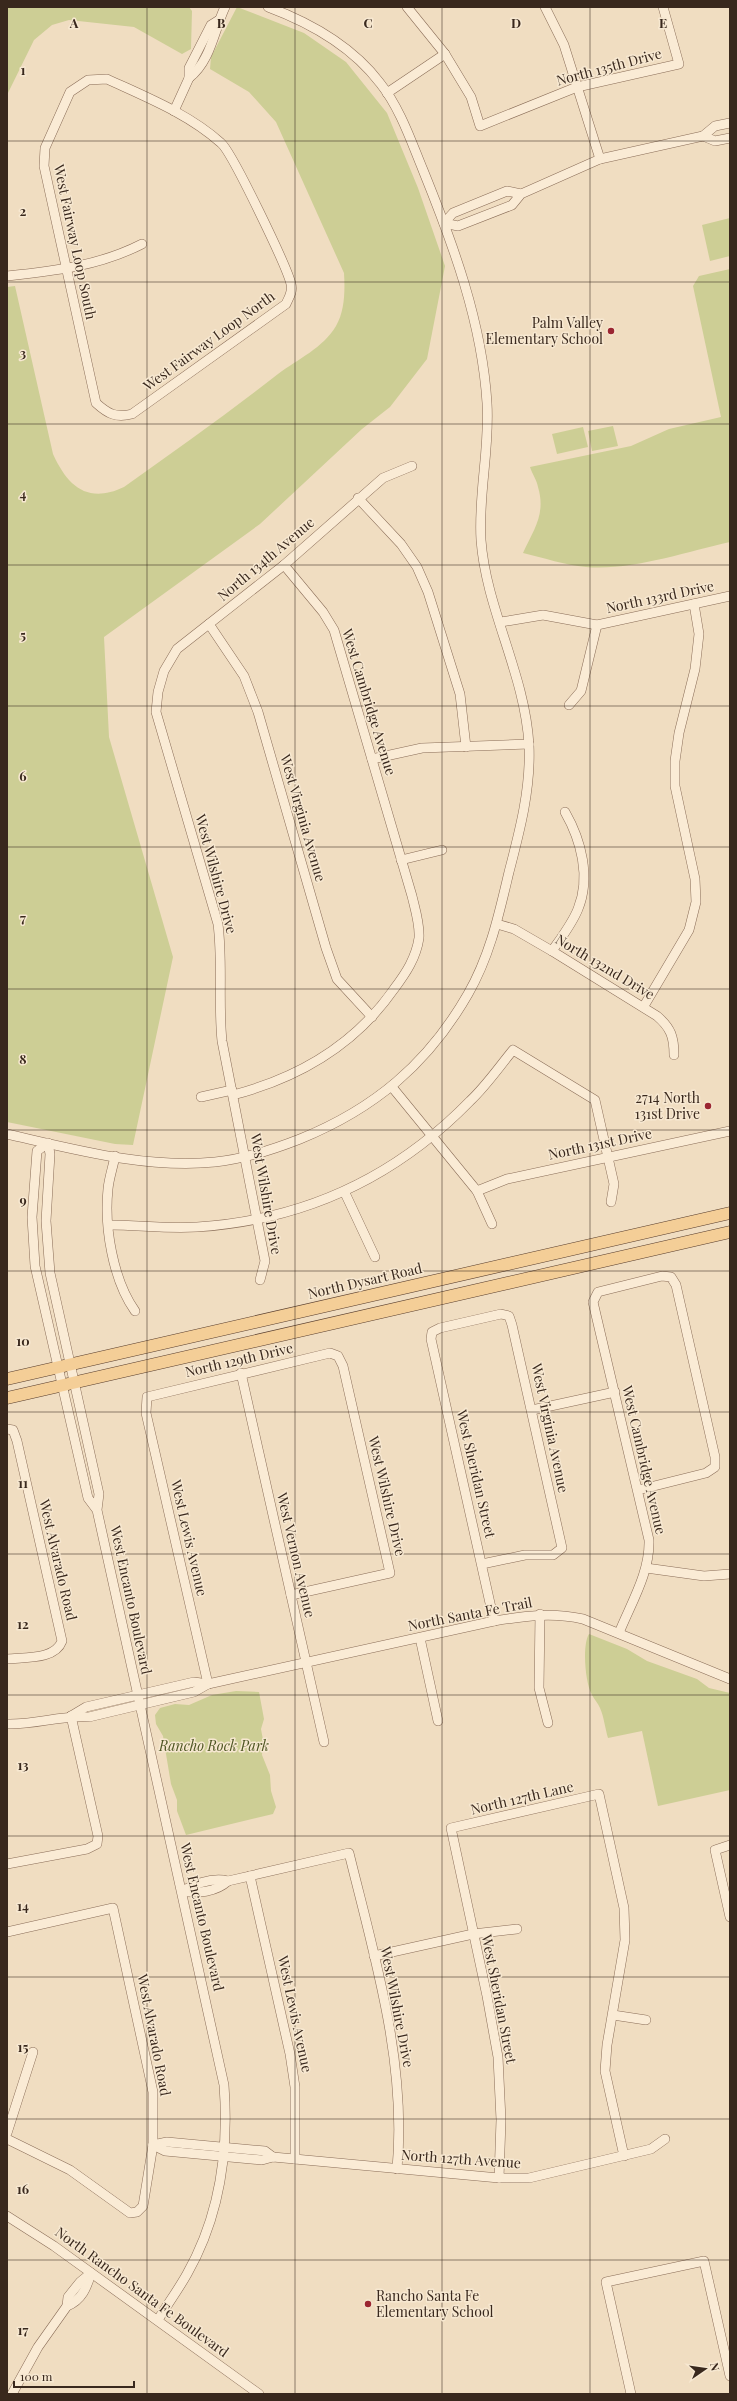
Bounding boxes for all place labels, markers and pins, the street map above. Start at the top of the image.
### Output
place label: Palm Valley Elementary School [486,313,603,348]
marker: Palm Valley Elementary School [606,326,616,336]
place label: 2714 North 131st Drive [635,1088,701,1123]
marker: 2714 North 131st Drive [703,1101,713,1111]
place label: Rancho Santa Fe Elementary School [376,2286,494,2321]
marker: Rancho Santa Fe Elementary School [363,2299,373,2309]

